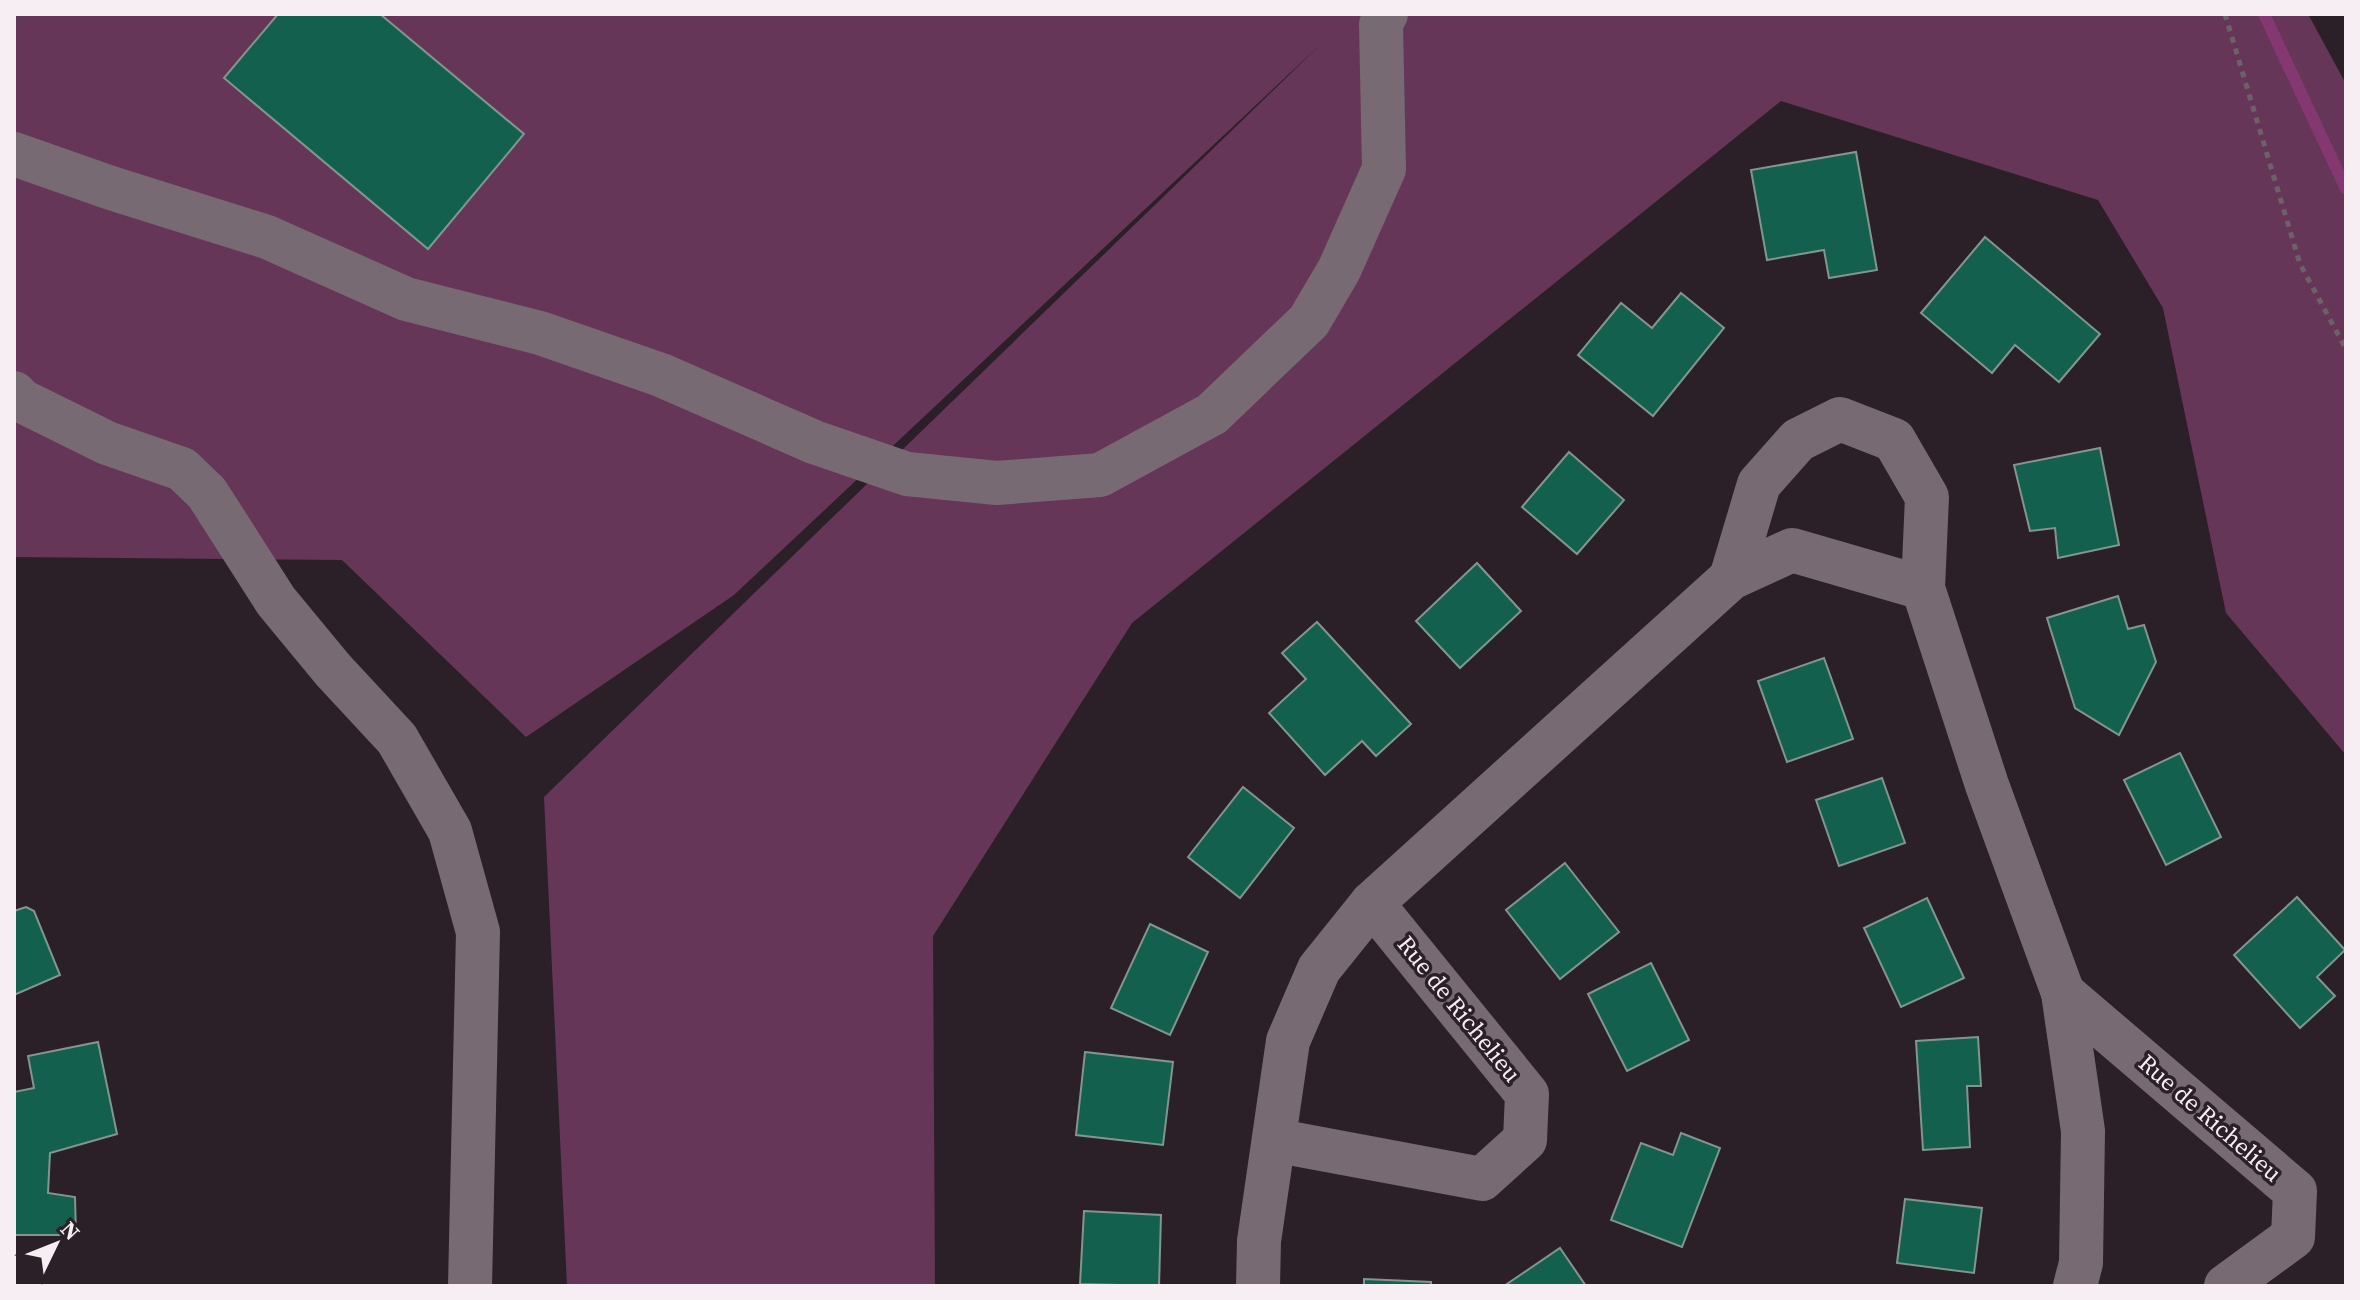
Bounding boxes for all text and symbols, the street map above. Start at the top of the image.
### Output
street label: Rue de Richelieu [1390,929,1529,1089]
street label: Rue de Richelieu [2132,1046,2289,1189]
north arrow [16,1204,96,1284]
text: N [54,1214,87,1246]

